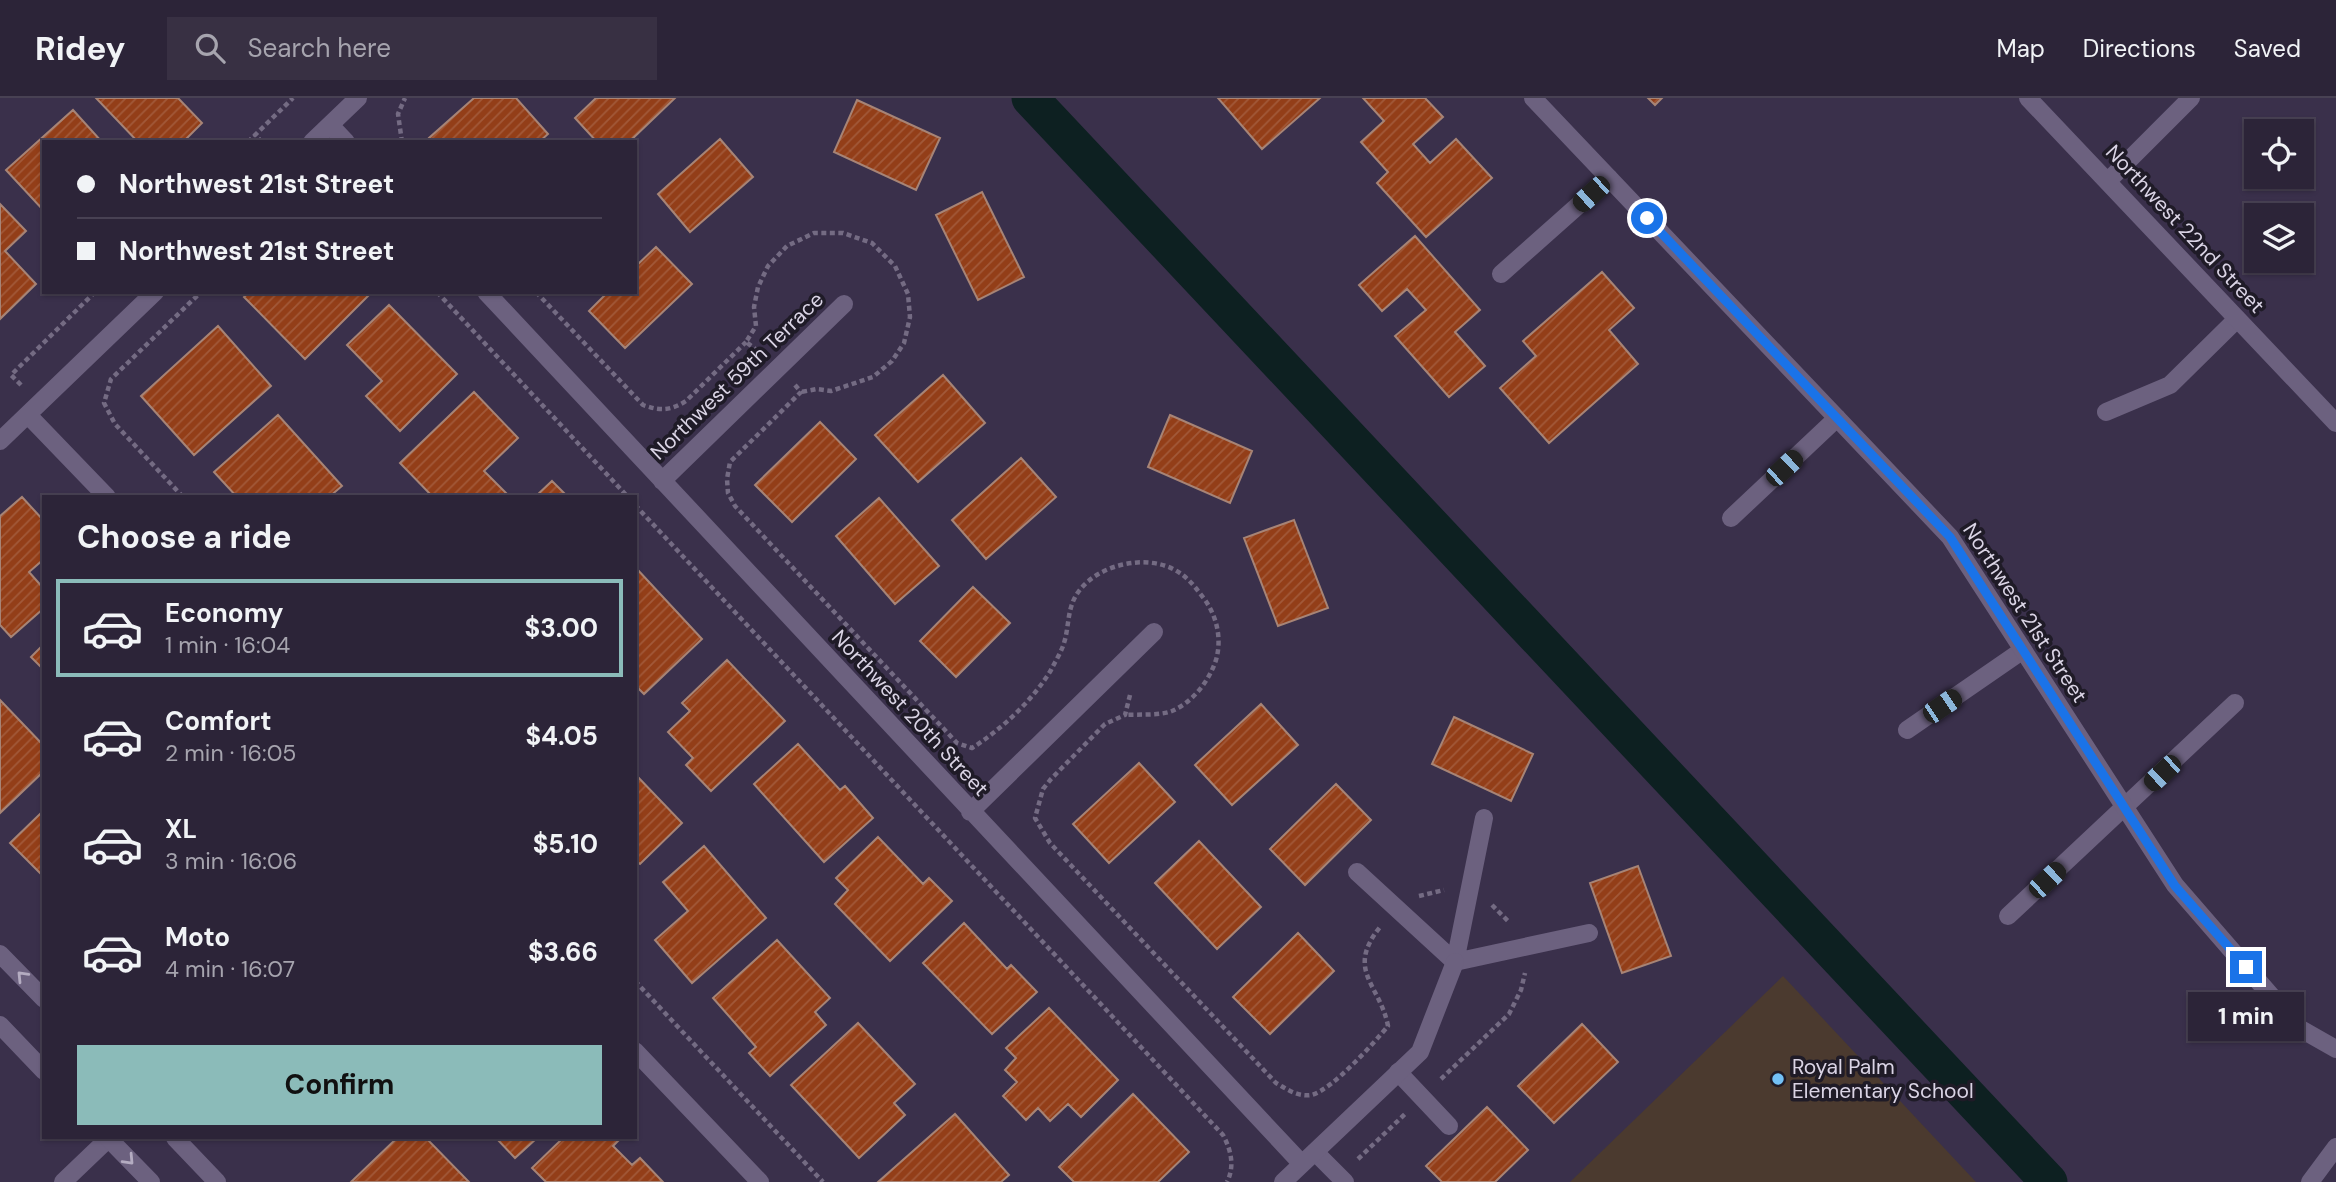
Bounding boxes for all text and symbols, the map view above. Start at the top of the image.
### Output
search box [167,17,657,80]
text: Ridey [35,27,125,70]
icon: search [191,29,229,67]
text: Search here [247,31,391,65]
text: Map [1997,33,2045,64]
text: Directions [2083,33,2196,64]
text: Saved [2234,33,2301,64]
map controls [2244,119,2314,273]
button: locate [2244,119,2314,189]
street label: Northwest 22nd Street [2099,139,2271,319]
text: Northwest 21st Street [119,167,394,201]
car [1569,172,1614,216]
route start [1631,202,1663,234]
button: layers [2244,203,2314,273]
text: Northwest 21st Street [119,234,394,268]
street label: Northwest 59th Terrace [644,286,830,466]
car [1762,446,1807,490]
text: Choose a ride [77,516,292,558]
street label: Northwest 21st Street [1956,518,2094,708]
text: Economy [165,596,283,630]
icon: car [81,597,144,660]
text: $3.00 [524,611,598,645]
street label: Northwest 20th Street [825,624,995,802]
text: 1 min · 16:04 [165,630,290,660]
car [1919,686,1966,726]
text: Comfort [165,704,271,738]
icon: car [81,705,144,768]
text: $4.05 [525,719,598,753]
text: 2 min · 16:05 [165,738,296,768]
car [2140,751,2185,795]
text: XL [165,812,197,846]
icon: car [81,813,144,876]
text: $5.10 [533,827,598,861]
text: 3 min · 16:06 [165,846,297,876]
car [2025,858,2070,902]
text: Moto [165,920,230,954]
icon: car [81,921,144,984]
text: $3.66 [528,935,598,969]
route end [2230,951,2262,983]
text: 4 min · 16:07 [165,954,295,984]
one-way arrow [17,972,30,985]
callout: 1 min [2188,992,2304,1040]
text: 1 min [2218,1001,2274,1031]
button: Confirm [77,1045,602,1125]
place label: Royal Palm Elementary School [1792,1053,1974,1105]
marker: Royal Palm Elementary School [1770,1071,1786,1087]
one-way arrow [121,1152,134,1165]

